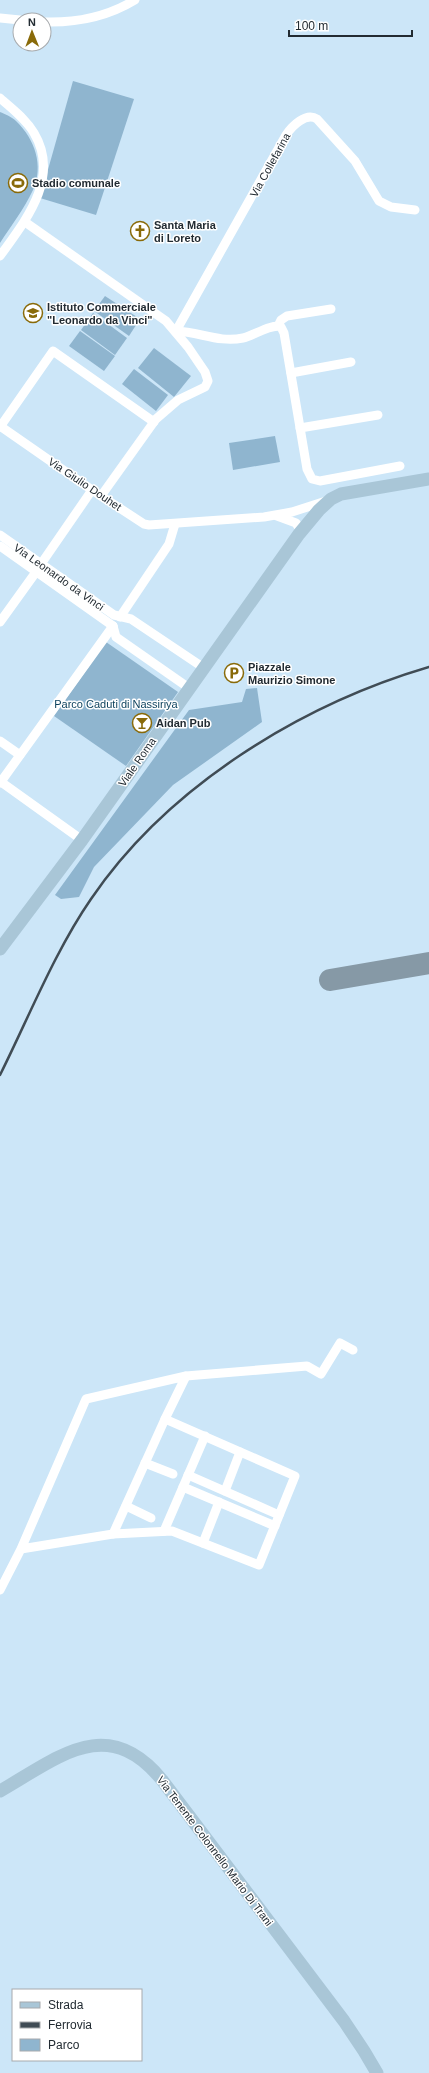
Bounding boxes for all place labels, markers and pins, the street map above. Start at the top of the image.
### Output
sports icon: Stadio comunale [7,172,29,194]
place label: Stadio comunale [32,177,120,189]
place label: Santa Maria di Loreto [154,219,217,244]
church icon: Santa Maria di Loreto [129,220,151,242]
place label: Istituto Commerciale "Leonardo da Vinci" [47,301,156,326]
school or university icon: Istituto Commerciale "Leonardo da Vinci" [22,302,44,324]
place label: Piazzale Maurizio Simone [248,661,335,686]
parking icon: Piazzale Maurizio Simone [223,662,245,684]
bar icon: Aidan Pub [131,712,153,734]
place label: Aidan Pub [156,717,211,729]

